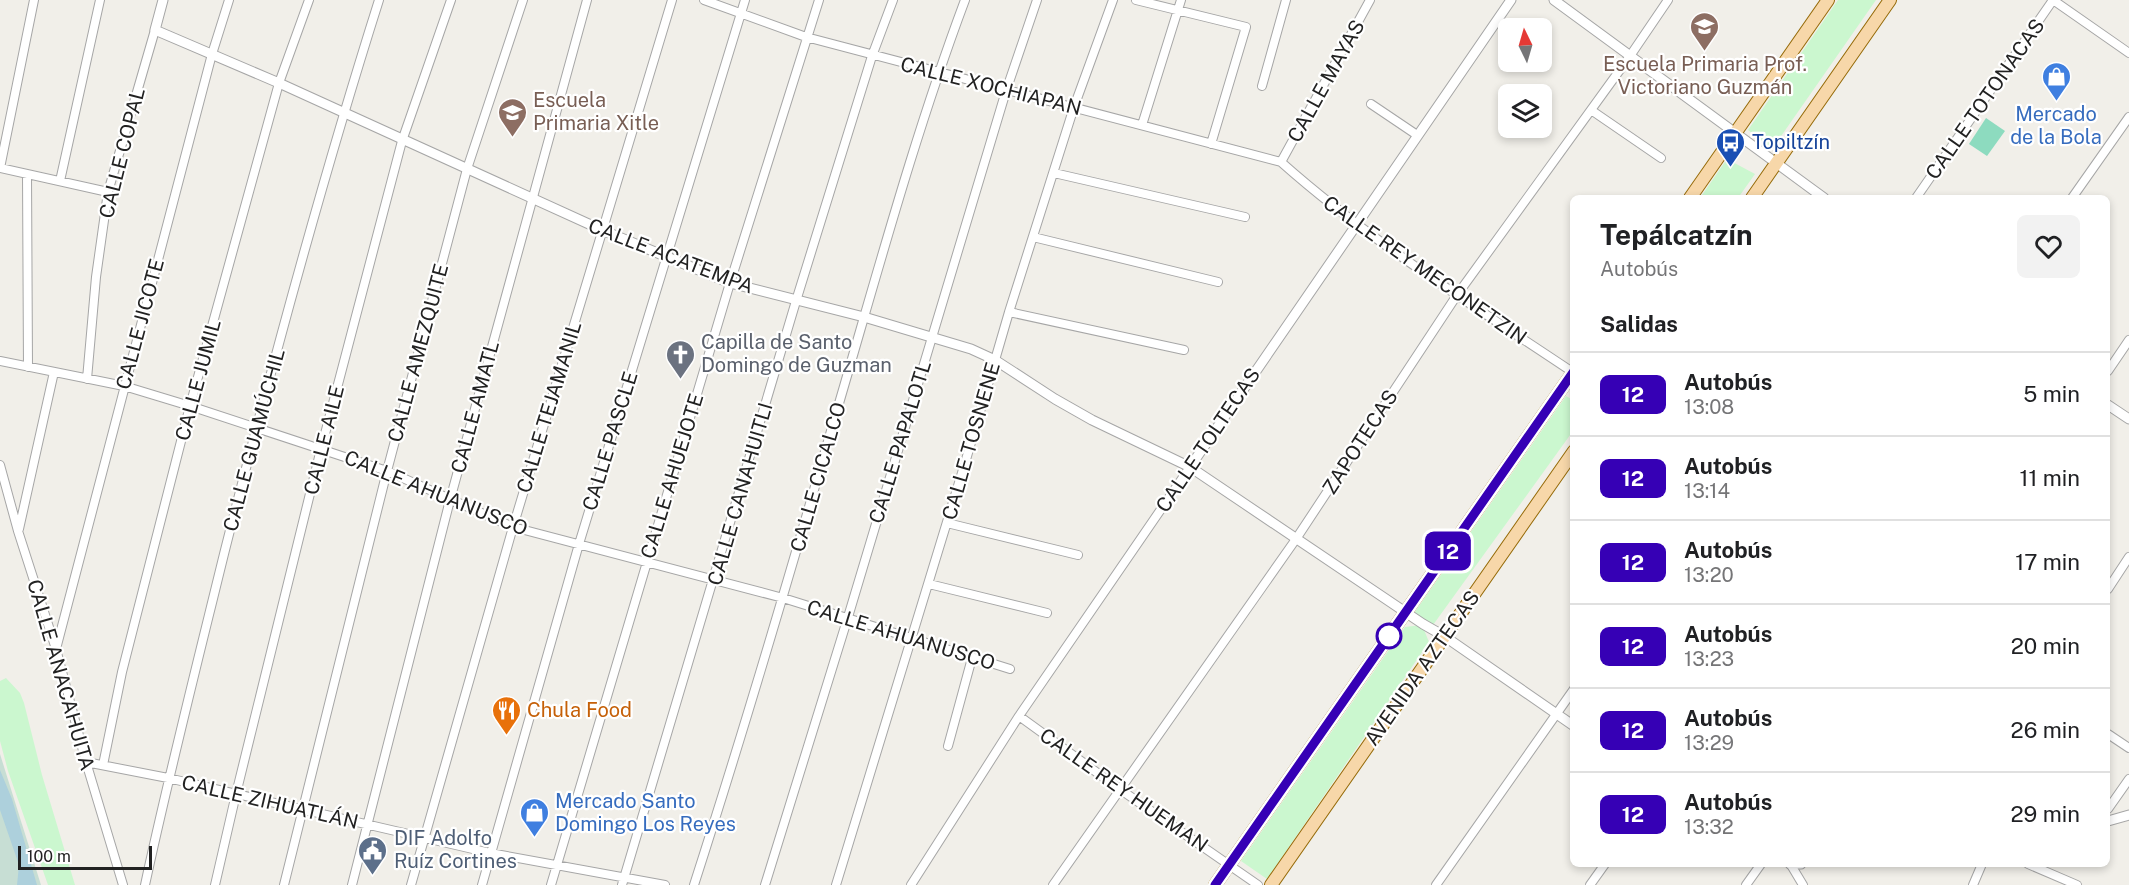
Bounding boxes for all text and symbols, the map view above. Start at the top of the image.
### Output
school or university icon: Escuela Primaria Prof. Victoriano Guzmán [1689,10,1721,52]
street label: CALLE TOTONACAS [1921,14,2049,184]
street label: CALLE MAYAS [1282,16,1370,146]
north arrow [1498,18,1552,72]
map controls [1498,18,1552,138]
street label: CALLE XOCHIAPAN [898,52,1084,120]
place label: Escuela Primaria Prof. Victoriano Guzmán [1603,52,1807,99]
shop icon: Mercado de la Bola [2040,60,2072,102]
button: layers [1498,84,1552,138]
street label: CALLE COPAL [94,85,150,221]
place label: Escuela Primaria Xitle [533,88,659,135]
school or university icon: Escuela Primaria Xitle [496,96,528,138]
place label: Mercado de la Bola [2010,102,2102,149]
bus stop icon: Topiltzín [1715,126,1747,168]
place label: Topiltzín [1752,130,1830,154]
street label: CALLE REY MECONETZIN [1319,190,1531,350]
street label: CALLE ACATEMPA [585,213,757,299]
button: heart [2017,215,2080,278]
text: Tepálcatzín [1600,218,1753,251]
street label: CALLE JICOTE [111,256,169,392]
text: Autobús [1600,257,1678,281]
street label: CALLE AMEZQUITE [383,261,453,445]
text: Salidas [1600,311,1678,337]
street label: CALLE JUMIL [170,317,226,443]
street label: CALLE TEJAMANIL [511,318,587,496]
place label: Capilla de Santo Domingo de Guzman [701,330,892,377]
street label: CALLE AMATL [446,338,504,476]
church icon: Capilla de Santo Domingo de Guzman [664,338,696,380]
street label: CALLE GUAMÚCHIL [217,346,290,534]
street label: CALLE PAPALOTL [864,358,936,526]
street label: CALLE TOSNENE [937,359,1005,523]
street label: CALLE TOLTECAS [1151,363,1265,517]
street label: CALLE PASCLE [577,368,643,514]
text: Autobús [1684,369,1772,395]
text: 5 min [2023,381,2080,407]
text: 12 [1622,382,1644,407]
street label: CALLE AILE [299,383,349,497]
street label: ZAPOTECAS [1317,385,1403,499]
street label: CALLE AHUEJOTE [635,391,709,561]
text: 13:08 [1684,395,1734,419]
street label: CALLE CICALCO [785,399,851,555]
street label: CALLE CANAHUITLI [702,400,778,588]
street label: CALLE AHUANUSCO [341,445,531,541]
text: Autobús [1684,453,1772,479]
text: 11 min [2019,465,2080,491]
text: 12 [1622,466,1644,491]
text: 13:14 [1684,479,1730,503]
line badge: 12 [1421,532,1475,570]
text: Autobús [1684,537,1772,563]
text: 12 [1437,539,1459,564]
text: 17 min [2015,549,2080,575]
text: 12 [1622,550,1644,575]
text: 13:20 [1684,563,1734,587]
street label: CALLE ANACAHUITA [22,577,100,773]
street label: AVENIDA AZTECAS [1360,586,1484,750]
street label: CALLE AHUANUSCO [804,595,998,675]
text: Autobús [1684,621,1772,647]
unlabelled marker [1376,623,1402,649]
text: 20 min [2011,633,2080,659]
text: 12 [1622,634,1644,659]
text: 13:23 [1684,647,1734,671]
restaurant icon: Chula Food [490,694,522,736]
place label: Chula Food [527,698,632,722]
text: Autobús [1684,705,1772,731]
text: 26 min [2011,717,2080,743]
text: 12 [1622,718,1644,743]
street label: CALLE REY HUEMAN [1035,723,1213,857]
text: 13:29 [1684,731,1734,755]
street label: CALLE ZIHUATLÁN [179,769,361,834]
place label: Mercado Santo Domingo Los Reyes [555,789,736,836]
text: Autobús [1684,789,1772,815]
shop icon: Mercado Santo Domingo Los Reyes [518,796,550,838]
text: 29 min [2010,801,2080,827]
text: 12 [1622,802,1644,827]
text: 13:32 [1684,815,1734,839]
place label: DIF Adolfo Ruíz Cortines [394,826,517,873]
public building icon: DIF Adolfo Ruíz Cortines [357,834,389,876]
scale bar [18,843,152,870]
text: 100 m [27,847,71,866]

